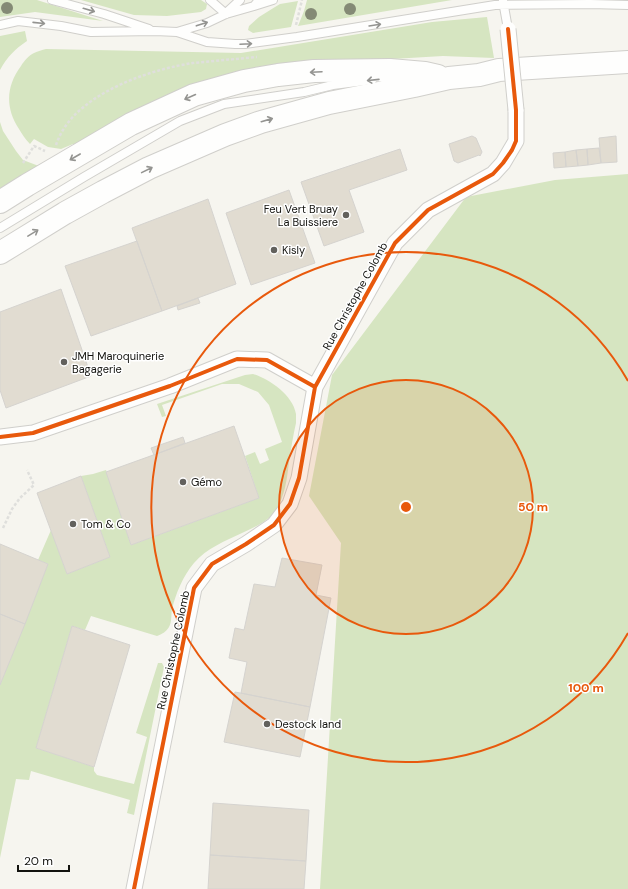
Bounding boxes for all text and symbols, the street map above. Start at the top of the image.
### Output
one-way arrow [83,7,96,14]
one-way arrow [32,20,45,27]
one-way arrow [195,20,208,27]
one-way arrow [368,21,381,29]
one-way arrow [239,40,252,47]
one-way arrow [310,68,323,75]
one-way arrow [367,76,380,84]
one-way arrow [184,94,196,101]
one-way arrow [260,116,273,123]
one-way arrow [69,154,81,162]
one-way arrow [141,166,153,173]
place label: Feu Vert Bruay La Buissiere [264,202,338,229]
marker: Feu Vert Bruay La Buissiere [341,210,351,220]
one-way arrow [27,228,39,236]
street label: Rue Christophe Colomb [319,239,391,352]
place label: Kisly [282,243,305,257]
marker: Kisly [269,245,279,255]
place label: JMH Maroquinerie Bagagerie [72,349,164,376]
marker: JMH Maroquinerie Bagagerie [59,357,69,367]
place label: Gémo [191,475,222,489]
marker: Gémo [178,477,188,487]
text: 50 m [518,499,548,515]
centre of rings [399,500,413,514]
place label: Tom & Co [81,517,131,531]
marker: Tom & Co [68,519,78,529]
street label: Rue Christophe Colomb [154,589,192,711]
text: 100 m [568,680,604,696]
place label: Destock land [275,717,341,731]
marker: Destock land [262,719,272,729]
scale bar [18,847,69,873]
text: 20 m [24,853,53,869]

